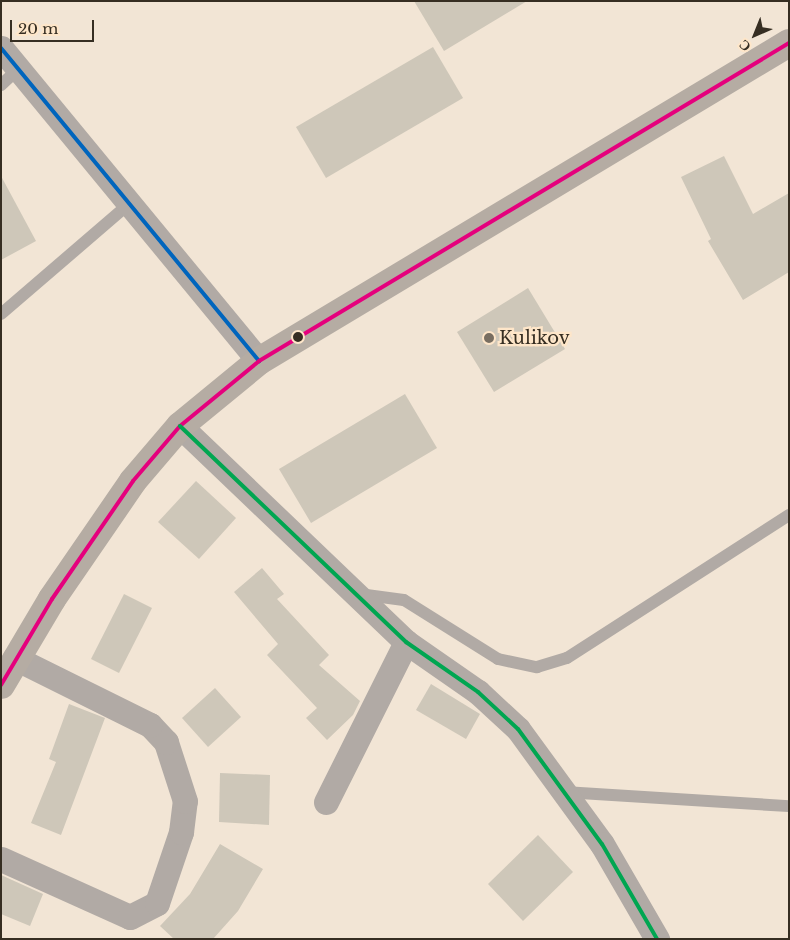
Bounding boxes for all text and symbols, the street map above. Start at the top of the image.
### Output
scale bar [12,10,96,42]
north arrow [730,10,780,60]
text: 20 m [18,19,58,38]
text: С [735,36,754,56]
place label: Kulikov [499,327,570,349]
unlabelled marker [293,332,303,342]
marker: Kulikov [483,332,495,344]

